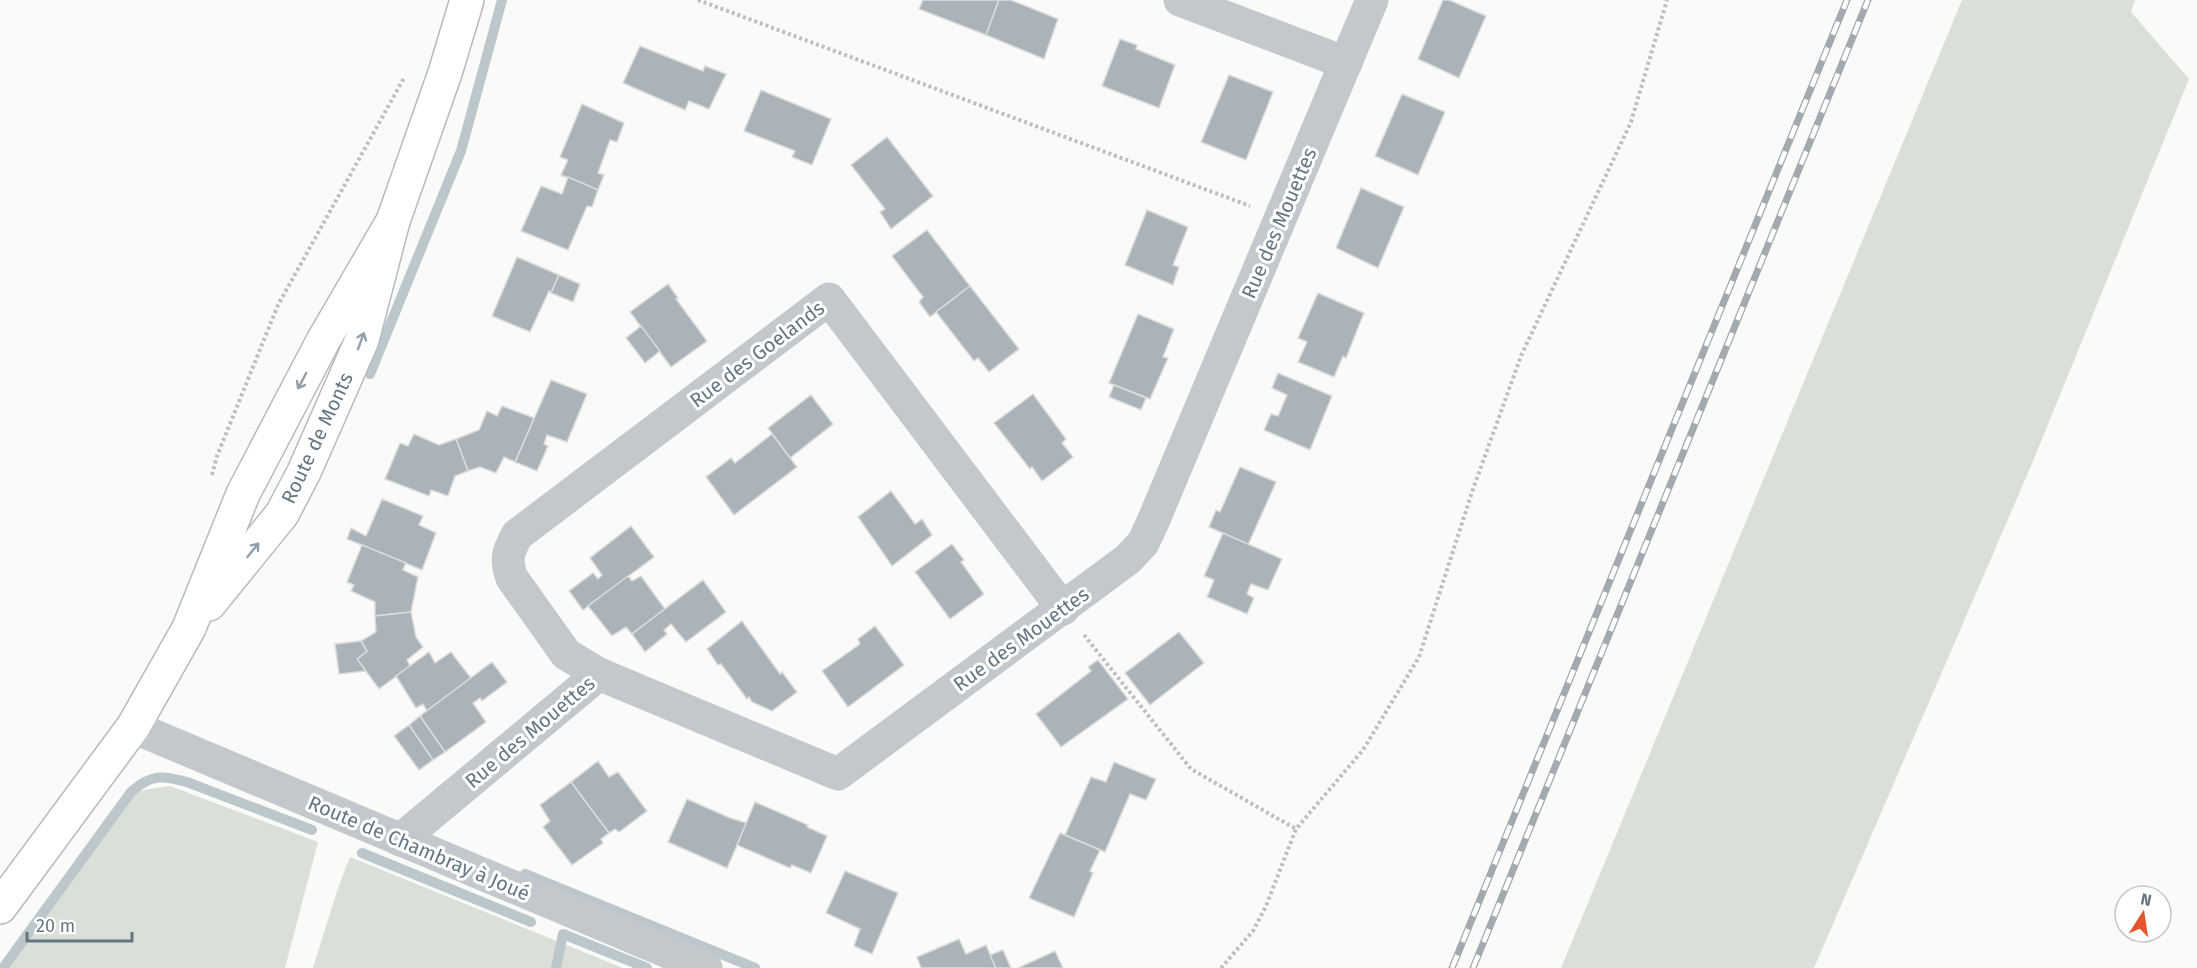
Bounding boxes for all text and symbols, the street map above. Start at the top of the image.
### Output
street label: Rue des Mouettes [1236,144,1322,302]
street label: Rue des Goelands [685,296,829,412]
one-way arrow [356,332,367,351]
street label: Route de Monts [276,369,358,507]
one-way arrow [296,372,307,390]
one-way arrow [246,542,259,558]
street label: Rue des Mouettes [949,582,1093,696]
street label: Rue des Mouettes [460,671,600,793]
street label: Route de Chambray à Joué [305,790,533,906]
north arrow [2113,884,2173,944]
text: N [2139,889,2153,910]
scale bar [27,905,132,943]
text: 20 m [36,915,75,937]

